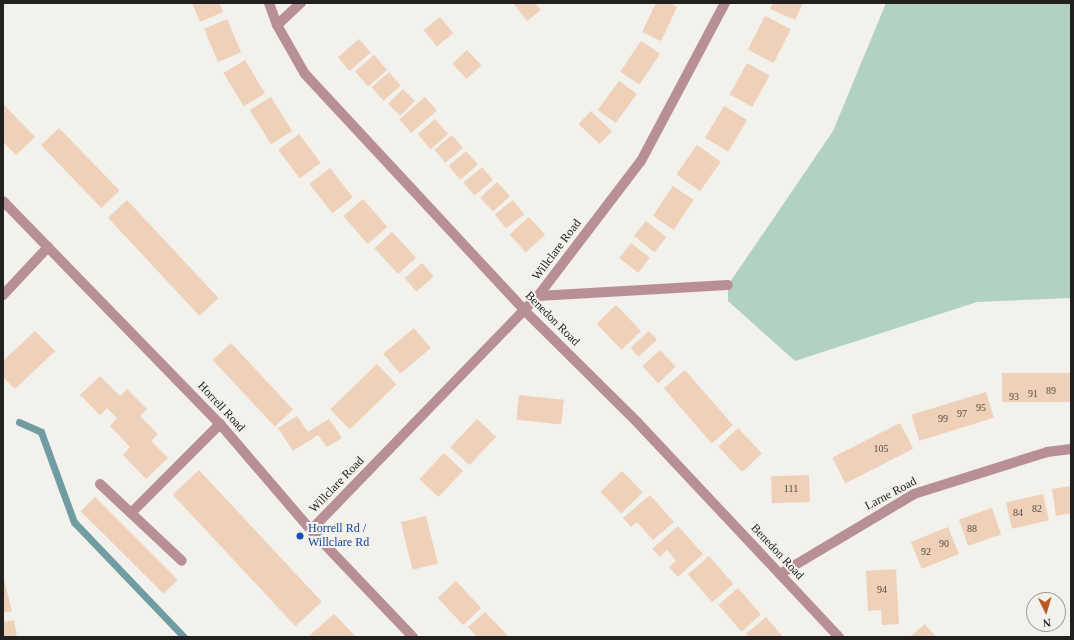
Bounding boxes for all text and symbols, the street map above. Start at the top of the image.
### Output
street label: Willclare Road [529,217,585,283]
street label: Benedon Road [522,289,582,349]
street label: Horrell Road [194,379,248,435]
house number: 89 [1046,385,1056,397]
house number: 91 [1028,388,1038,400]
house number: 93 [1009,391,1019,403]
house number: 95 [976,402,986,414]
house number: 97 [957,408,967,420]
house number: 99 [938,413,948,425]
house number: 105 [874,443,888,455]
street label: Willclare Road [307,454,367,516]
street label: Larne Road [863,474,919,514]
house number: 111 [784,483,798,495]
house number: 82 [1032,503,1042,515]
house number: 84 [1013,507,1023,519]
street label: Benedon Road [748,521,806,583]
place label: Horrell Rd / Willclare Rd [308,522,369,550]
house number: 88 [967,523,977,535]
marker: Horrell Rd / Willclare Rd [295,531,305,541]
house number: 90 [939,538,949,550]
house number: 92 [921,546,931,558]
house number: 94 [877,584,887,596]
north arrow [1026,592,1066,632]
text: N [1042,617,1051,629]

